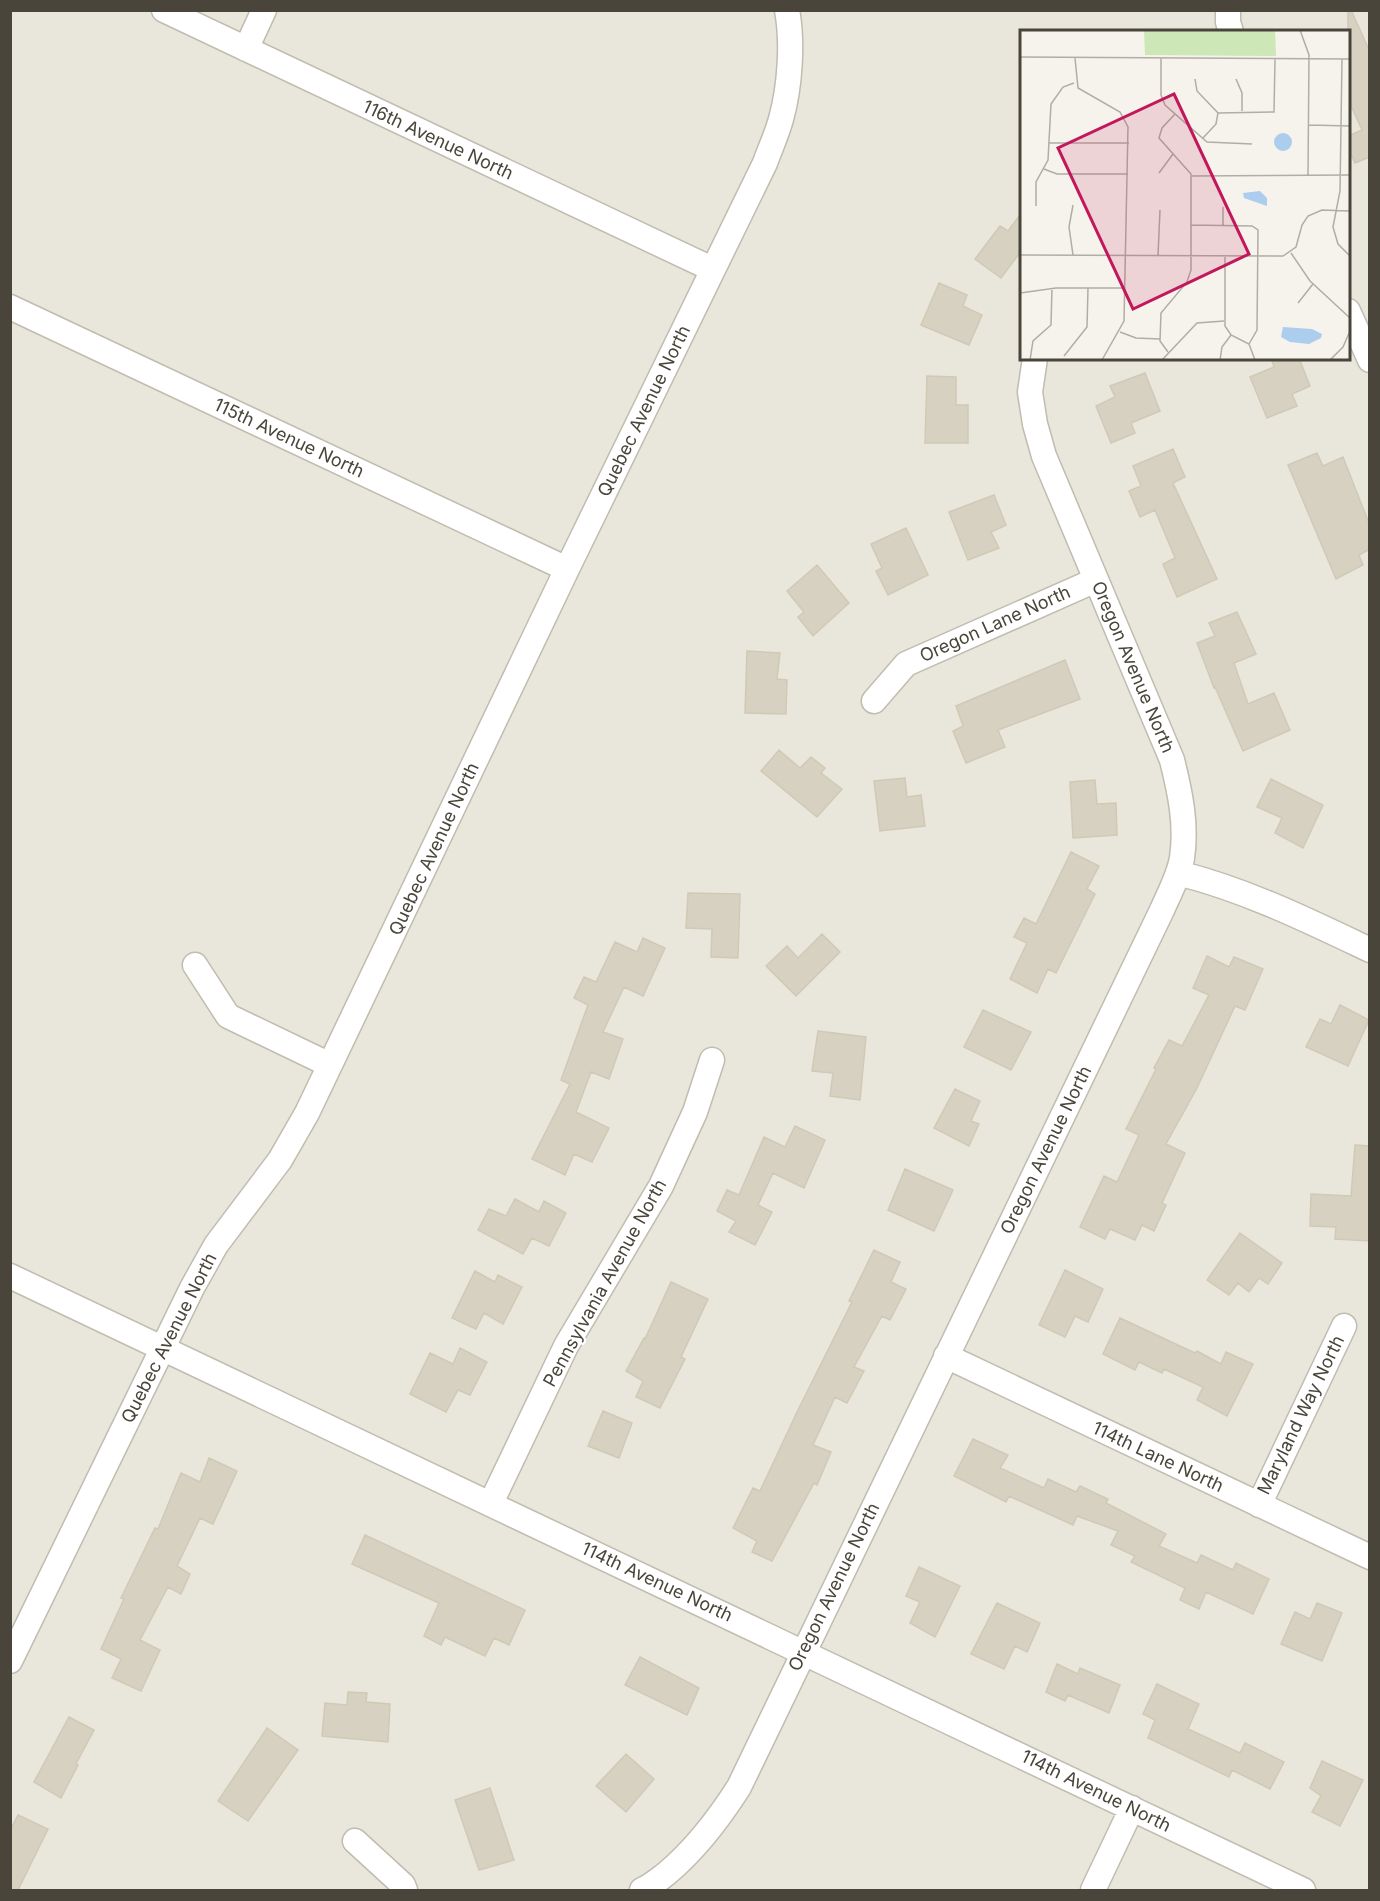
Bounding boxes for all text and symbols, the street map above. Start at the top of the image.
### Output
inset map [1020,30,1350,360]
street label: 116th Avenue North [360,95,517,184]
street label: Quebec Avenue North [593,322,694,500]
street label: 115th Avenue North [211,393,368,482]
street label: Oregon Avenue North [1088,578,1179,756]
street label: Oregon Lane North [916,581,1073,666]
street label: Quebec Avenue North [384,759,483,938]
street label: Oregon Avenue North [996,1062,1095,1237]
street label: Pennsylvania Avenue North [539,1175,670,1390]
street label: Quebec Avenue North [117,1249,221,1426]
street label: Maryland Way North [1253,1332,1348,1498]
street label: 114th Lane North [1089,1417,1227,1496]
street label: Oregon Avenue North [784,1499,883,1674]
street label: 114th Avenue North [578,1537,736,1626]
street label: 114th Avenue North [1018,1745,1175,1836]

